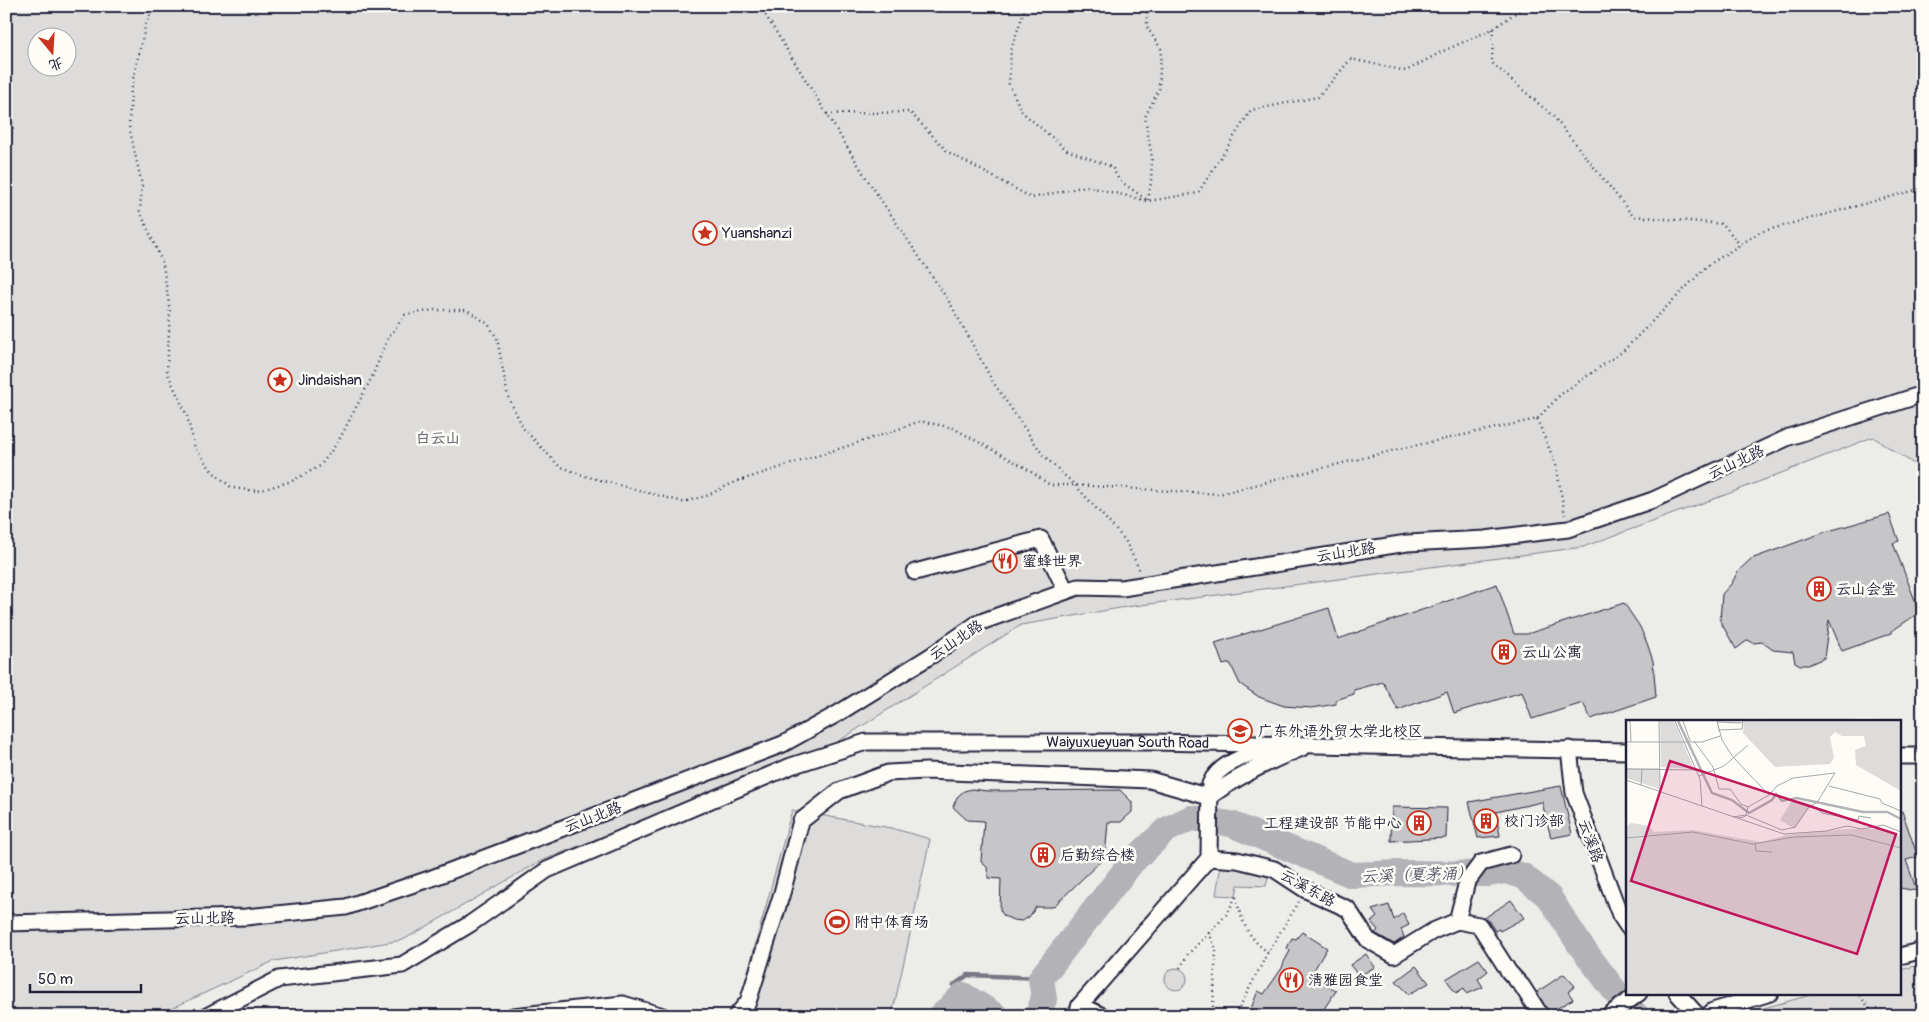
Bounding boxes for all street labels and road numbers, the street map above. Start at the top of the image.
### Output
street label: 云山北路 [1705,441,1767,484]
street label: 云山北路 [1315,538,1377,567]
street label: 云山北路 [926,616,987,665]
street label: Waiyuxueyuan South Road [1046,733,1209,753]
street label: 云山北路 [562,798,625,837]
street label: 云溪路 [1574,817,1607,866]
street label: 云溪东路 [1277,866,1339,911]
street label: 云山北路 [175,908,235,929]

